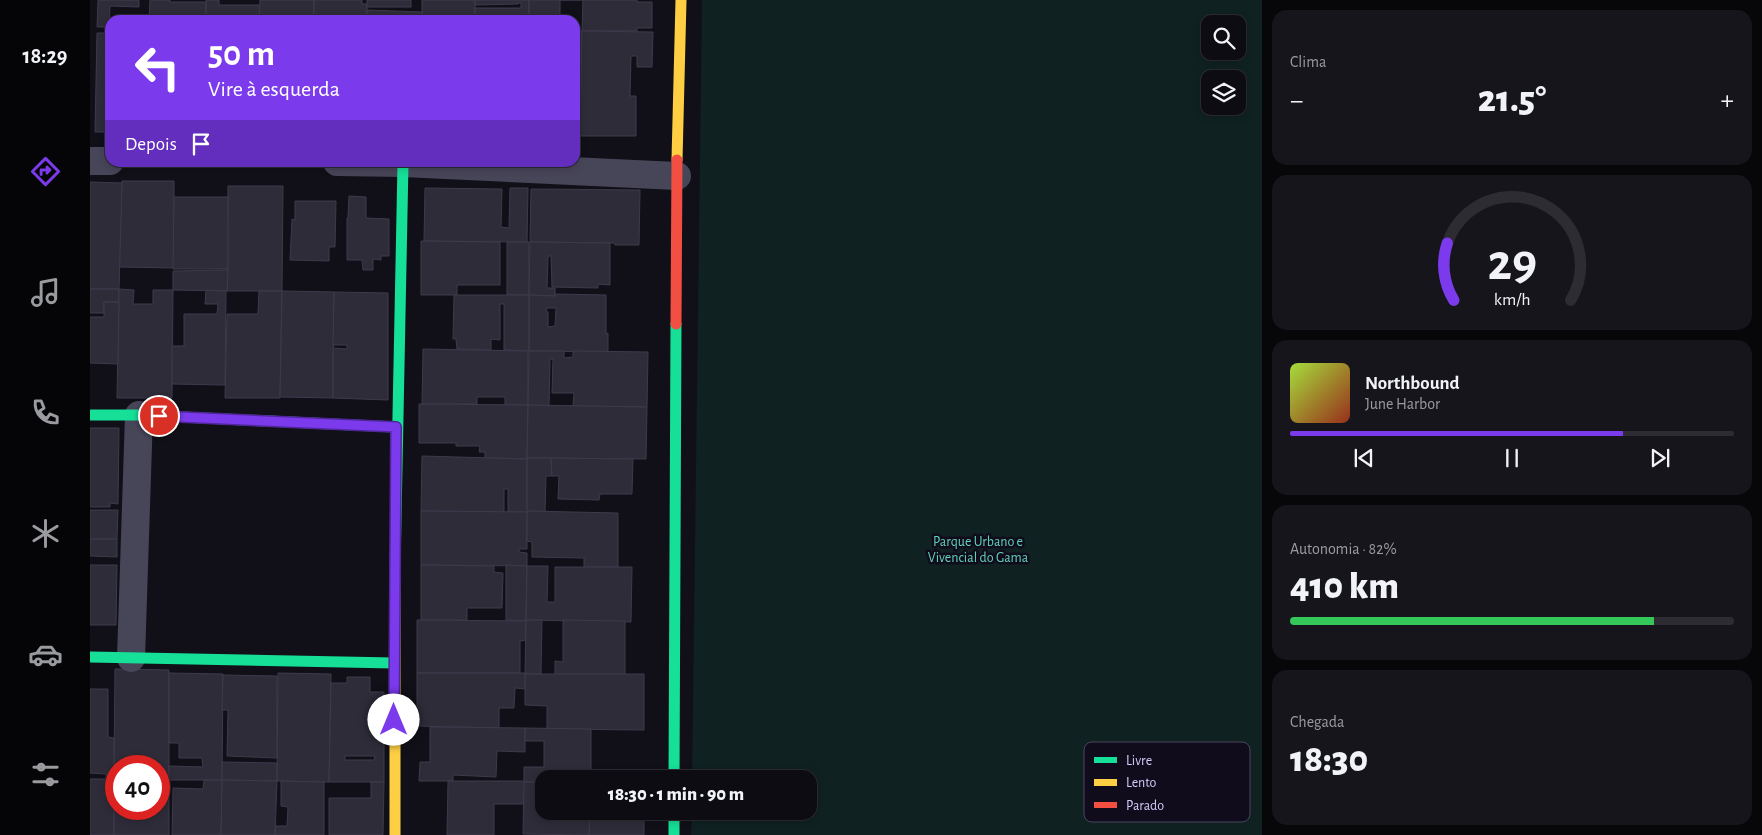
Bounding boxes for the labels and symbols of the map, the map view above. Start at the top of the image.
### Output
pin [138,395,180,437]
park label: Parque Urbano e Vivencial do Gama [928,535,1029,565]
position arrow [367,693,419,745]
legend [1084,742,1250,822]
text: Livre [1126,754,1152,768]
speed limit sign: 40 [105,755,170,820]
text: Lento [1126,776,1157,790]
text: Parado [1126,799,1164,813]

